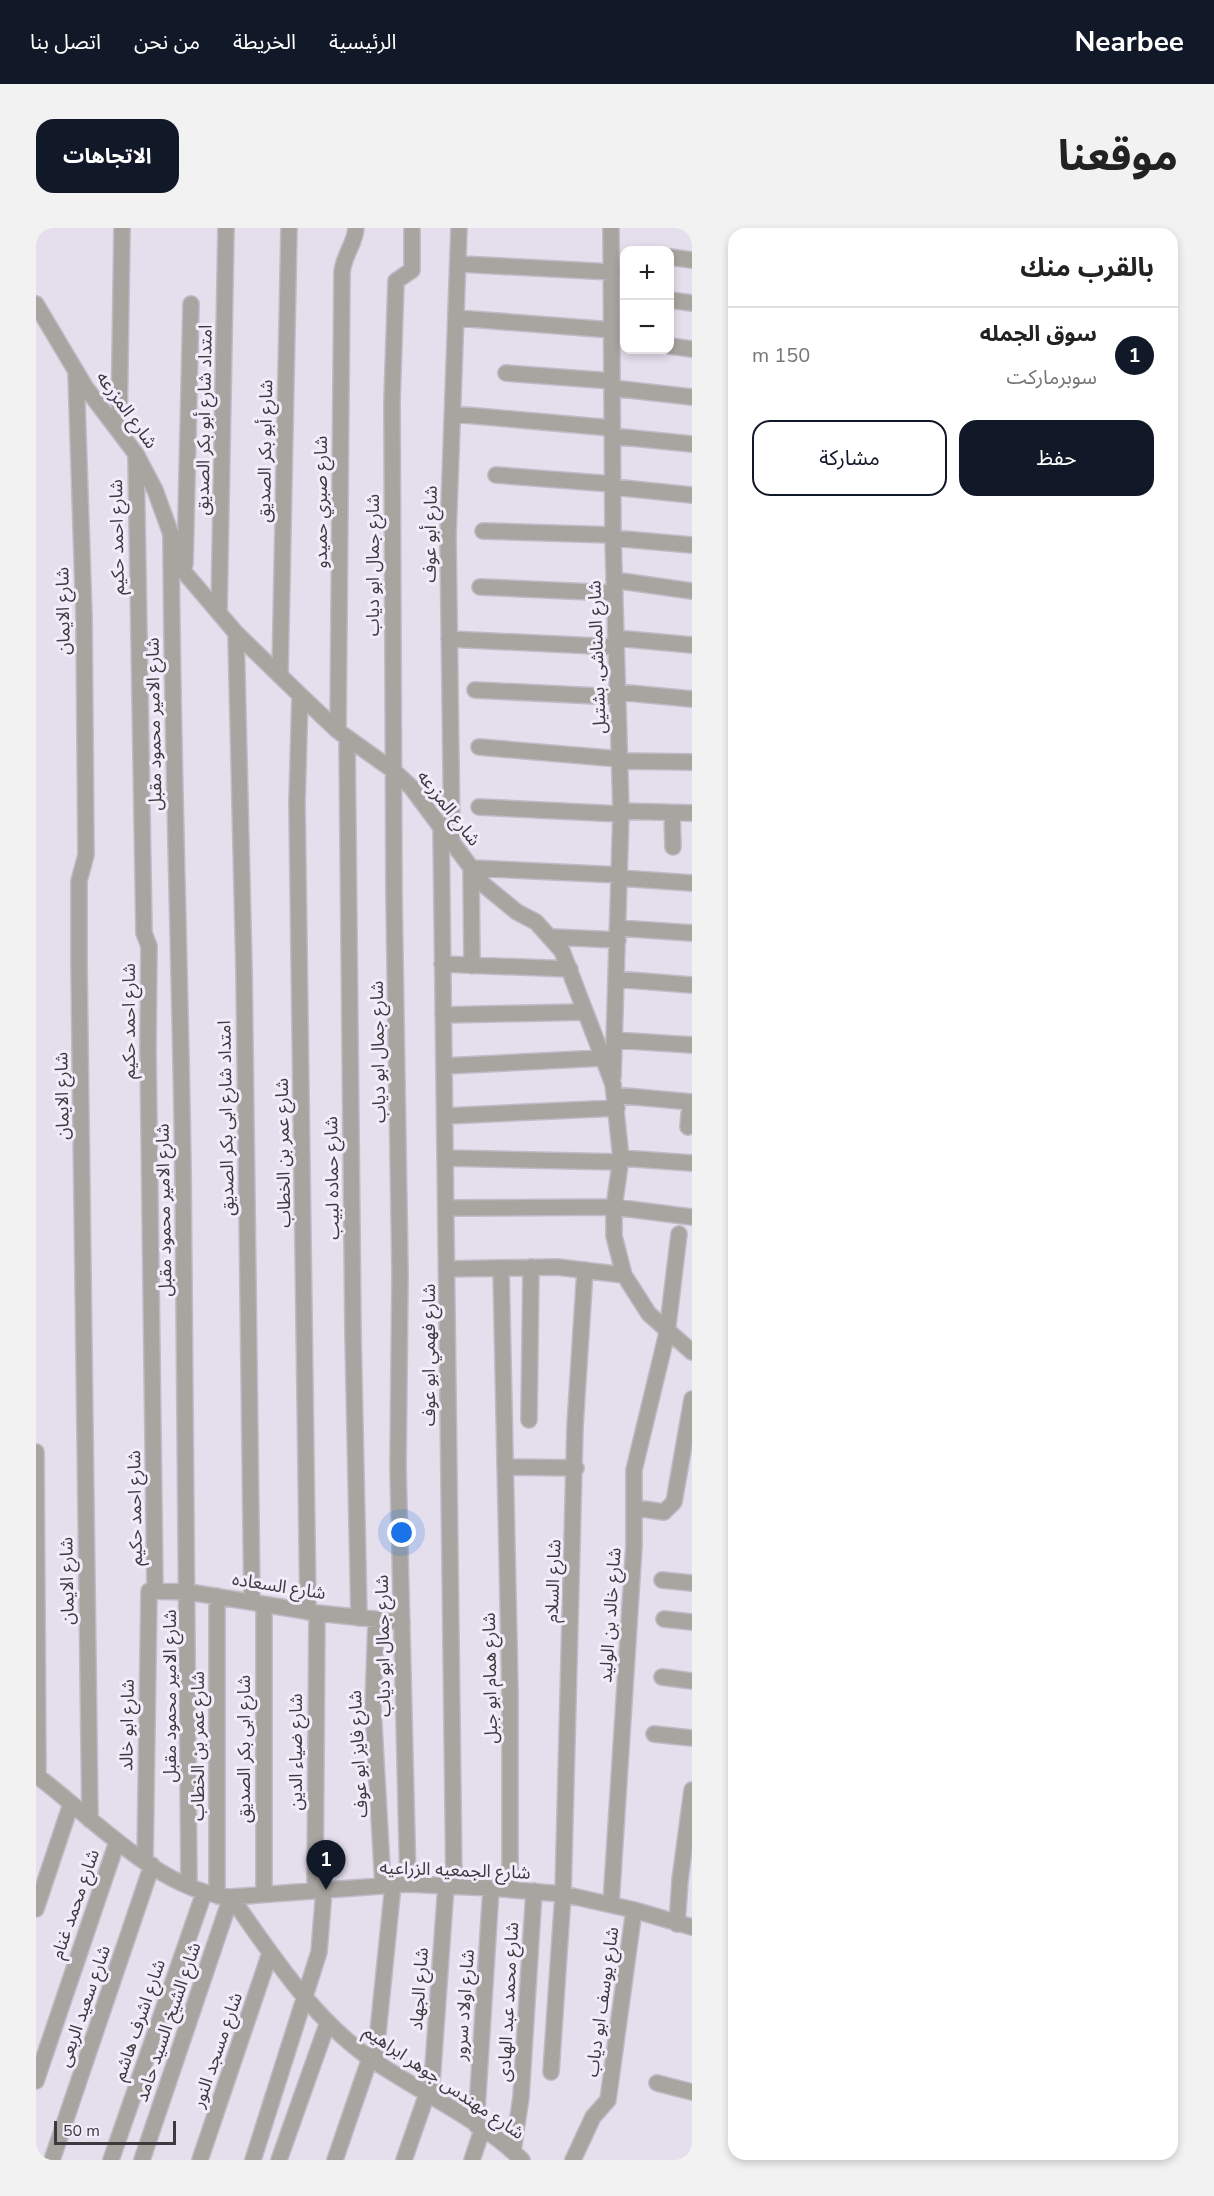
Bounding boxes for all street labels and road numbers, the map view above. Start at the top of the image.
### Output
street label: امتداد شارع أبو بكر الصديق [190,324,220,516]
street label: شارع المزرعه [89,366,163,455]
street label: شارع أبو بكر الصديق [252,379,280,523]
street label: شارع صبري حميدو [309,436,335,568]
street label: شارع احمد حكيم [104,479,132,595]
street label: شارع أبو عوف [417,485,445,583]
street label: شارع جمال ابو دياب [361,494,387,636]
street label: شارع الايمان [50,567,78,655]
street label: شارع المناشى, بشتيل [582,580,614,734]
street label: شارع الامير محمود مقبل [140,637,170,811]
street label: شارع المزرعه [410,765,486,852]
street label: شارع احمد حكيم [117,963,143,1079]
street label: شارع جمال ابو دياب [365,981,393,1123]
street label: امتداد شارع ابى بكر الصديق [212,1020,242,1216]
street label: شارع الايمان [49,1052,77,1140]
street label: شارع عمر بن الخطاب [270,1078,298,1228]
street label: شارع حماده لبيب [319,1116,347,1240]
street label: شارع الامير محمود مقبل [150,1123,180,1297]
street label: شارع فهمي ابو عوف [417,1284,443,1426]
street label: شارع احمد حكيم [122,1450,150,1566]
street label: شارع الايمان [54,1537,82,1625]
street label: شارع السلام [540,1539,568,1623]
street label: شارع خالد بن الوليد [593,1547,629,1684]
street label: شارع السعاده [230,1567,328,1607]
street label: شارع جمال ابو دياب [370,1575,398,1717]
street label: شارع الامير محمود مقبل [158,1609,184,1783]
street label: شارع همام ابو جبل [477,1612,505,1744]
street label: شارع عمر بن الخطاب [186,1671,212,1821]
street label: شارع ابى بكر الصديق [232,1675,258,1823]
street label: شارع ابو خالد [114,1679,142,1771]
street label: شارع فايز ابو عوف [343,1690,375,1818]
street label: شارع ضياء الدين [284,1694,310,1811]
street label: شارع محمد غنام [45,1846,107,1963]
street label: شارع الجمعيه الزراعيه [379,1855,531,1887]
street label: شارع محمد عبد الهادى [492,1921,526,2083]
street label: شارع يوسف ابو دياب [580,1925,626,2079]
street label: شارع الشيخ السيد حامد [129,1939,208,2106]
street label: شارع سعيد الربعى [52,1942,118,2071]
street label: شارع الجهاد [404,1947,436,2031]
street label: شارع اولاد سرور [448,1948,482,2063]
street label: شارع اشرف هاشم [107,1956,173,2085]
street label: شارع مسجد النور [186,1989,250,2112]
street label: شارع مهندس جوهر ابراهيم [358,2019,529,2146]

